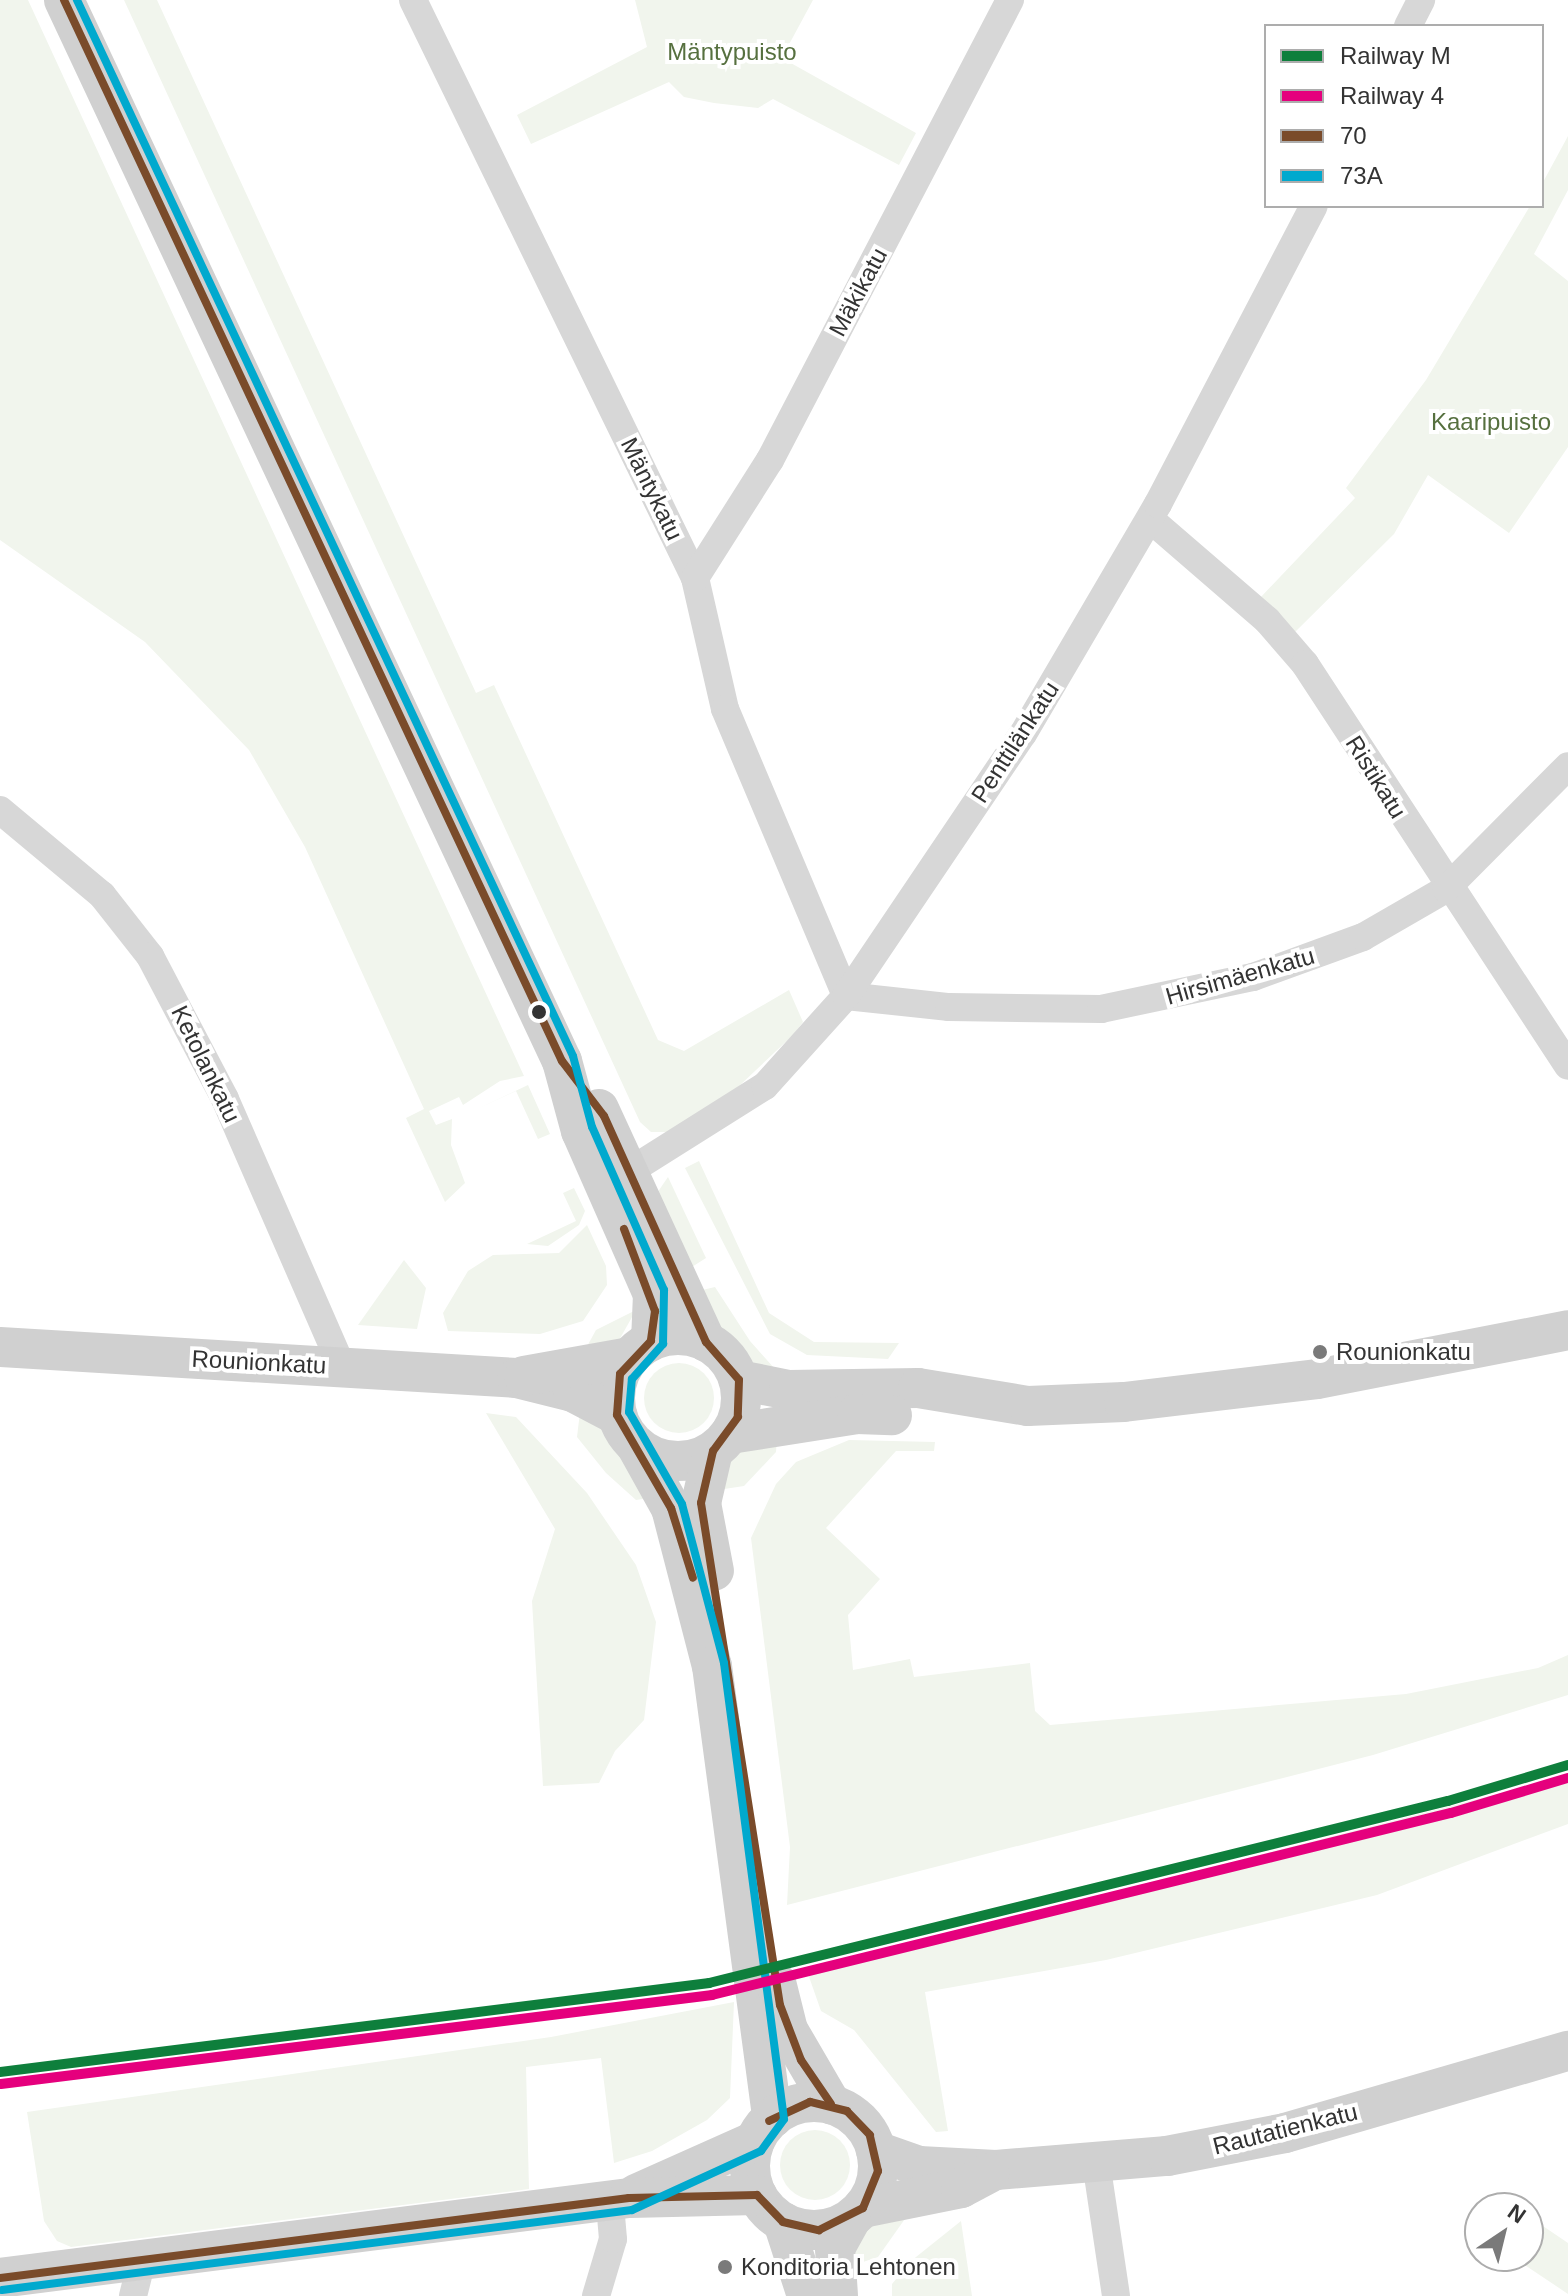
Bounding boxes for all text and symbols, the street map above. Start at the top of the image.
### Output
legend [1264,24,1544,208]
park label: Mäntypuisto [667,38,797,66]
text: Railway M [1340,42,1451,69]
text: Railway 4 [1340,82,1444,109]
text: 70 [1340,122,1367,149]
text: 73A [1340,162,1383,189]
street label: Mäkikatu [823,243,893,341]
park label: Kaaripuisto [1431,408,1551,436]
street label: Mäntykatu [615,433,689,545]
street label: Penttilänkatu [965,676,1065,808]
street label: Ristikatu [1339,730,1413,824]
street label: Hirsimäenkatu [1162,941,1318,1011]
street label: Ketolankatu [165,1001,247,1127]
unlabelled marker [531,1004,547,1020]
place label: Rounionkatu [1336,1338,1471,1366]
marker: Rounionkatu [1311,1343,1329,1361]
street label: Rounionkatu [191,1344,327,1380]
street label: Rautatienkatu [1210,2097,1360,2161]
north arrow [1464,2192,1544,2272]
text: N [1503,2199,1531,2228]
place label: Konditoria Lehtonen [741,2253,956,2281]
marker: Konditoria Lehtonen [716,2258,734,2276]

